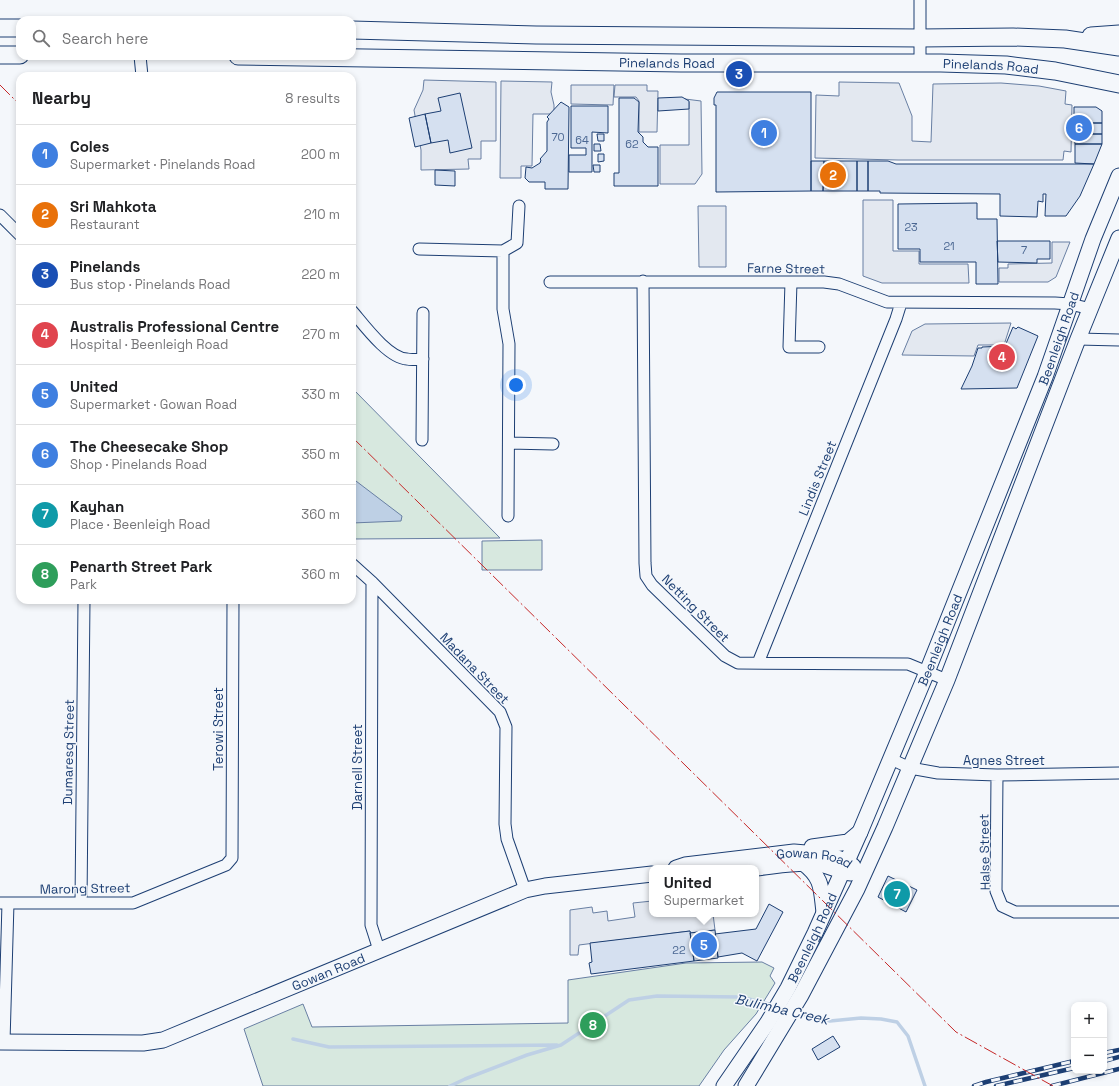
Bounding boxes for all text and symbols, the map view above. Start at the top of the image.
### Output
search box [16,16,356,60]
icon: search [30,27,52,49]
text: Search here [62,29,148,48]
street label: Pinelands Road [619,54,715,72]
street label: Pinelands Road [943,55,1040,78]
pin: 3 [726,59,752,89]
text: Nearby [32,87,91,109]
text: 8 results [285,90,340,107]
pin: 6 [1066,113,1092,143]
pin: 1 [751,118,777,148]
house number: 70 [551,130,565,144]
house number: 64 [575,133,589,147]
text: Coles [70,137,109,156]
house number: 62 [625,137,639,151]
text: 1 [42,146,48,163]
text: 200 m [301,146,340,163]
text: Supermarket · Pinelands Road [70,156,255,173]
pin: 2 [820,160,846,190]
text: Sri Mahkota [70,197,156,216]
text: 2 [41,206,49,223]
text: 210 m [304,206,340,223]
text: Restaurant [70,216,140,233]
house number: 23 [904,220,918,234]
house number: 21 [943,239,955,253]
house number: 7 [1021,243,1027,257]
text: Pinelands [70,257,140,276]
street label: Farne Street [747,259,825,278]
text: 3 [41,266,49,283]
text: 220 m [301,266,340,283]
text: Bus stop · Pinelands Road [70,276,230,293]
street label: Beenleigh Road [1035,290,1083,388]
text: Australis Professional Centre [70,317,279,336]
text: 4 [41,326,49,343]
text: 270 m [302,326,340,343]
text: Hospital · Beenleigh Road [70,336,228,353]
pin: 4 [989,342,1015,372]
your location [506,375,526,395]
text: United [70,377,118,396]
text: 5 [41,386,49,403]
text: 330 m [301,386,340,403]
text: Supermarket · Gowan Road [70,396,237,413]
text: The Cheesecake Shop [70,437,228,456]
street label: Lindis Street [795,438,840,518]
text: 6 [41,446,49,463]
text: 350 m [302,446,340,463]
text: Shop · Pinelands Road [70,456,207,473]
text: Kayhan [70,497,124,516]
text: 7 [41,506,49,523]
text: 360 m [301,506,340,523]
text: Place · Beenleigh Road [70,516,210,533]
text: Penarth Street Park [70,557,213,576]
text: 8 [41,566,49,583]
text: 360 m [301,566,340,583]
street label: Netting Street [658,571,733,646]
text: Park [70,576,97,593]
street label: Beenleigh Road [914,592,966,689]
street label: Madana Street [436,629,513,708]
street label: Terowi Street [210,687,227,771]
street label: Dumaresq Street [59,699,78,805]
street label: Darnell Street [349,724,366,810]
street label: Agnes Street [963,752,1045,769]
street label: Halse Street [975,813,994,891]
street label: Gowan Road [775,844,856,872]
popup [649,865,759,917]
text: United [664,873,712,892]
street label: Marong Street [39,879,131,898]
pin: 7 [884,879,910,909]
street label: Beenleigh Road [784,890,841,986]
text: Supermarket [664,892,744,909]
pin: 5 [691,930,717,960]
house number: 22 [672,943,686,957]
street label: Gowan Road [289,949,367,995]
water label: Bulimba Creek [733,989,832,1029]
map controls [1071,1002,1107,1074]
button: + [1071,1002,1107,1038]
pin: 8 [580,1010,606,1040]
button: − [1071,1038,1107,1074]

